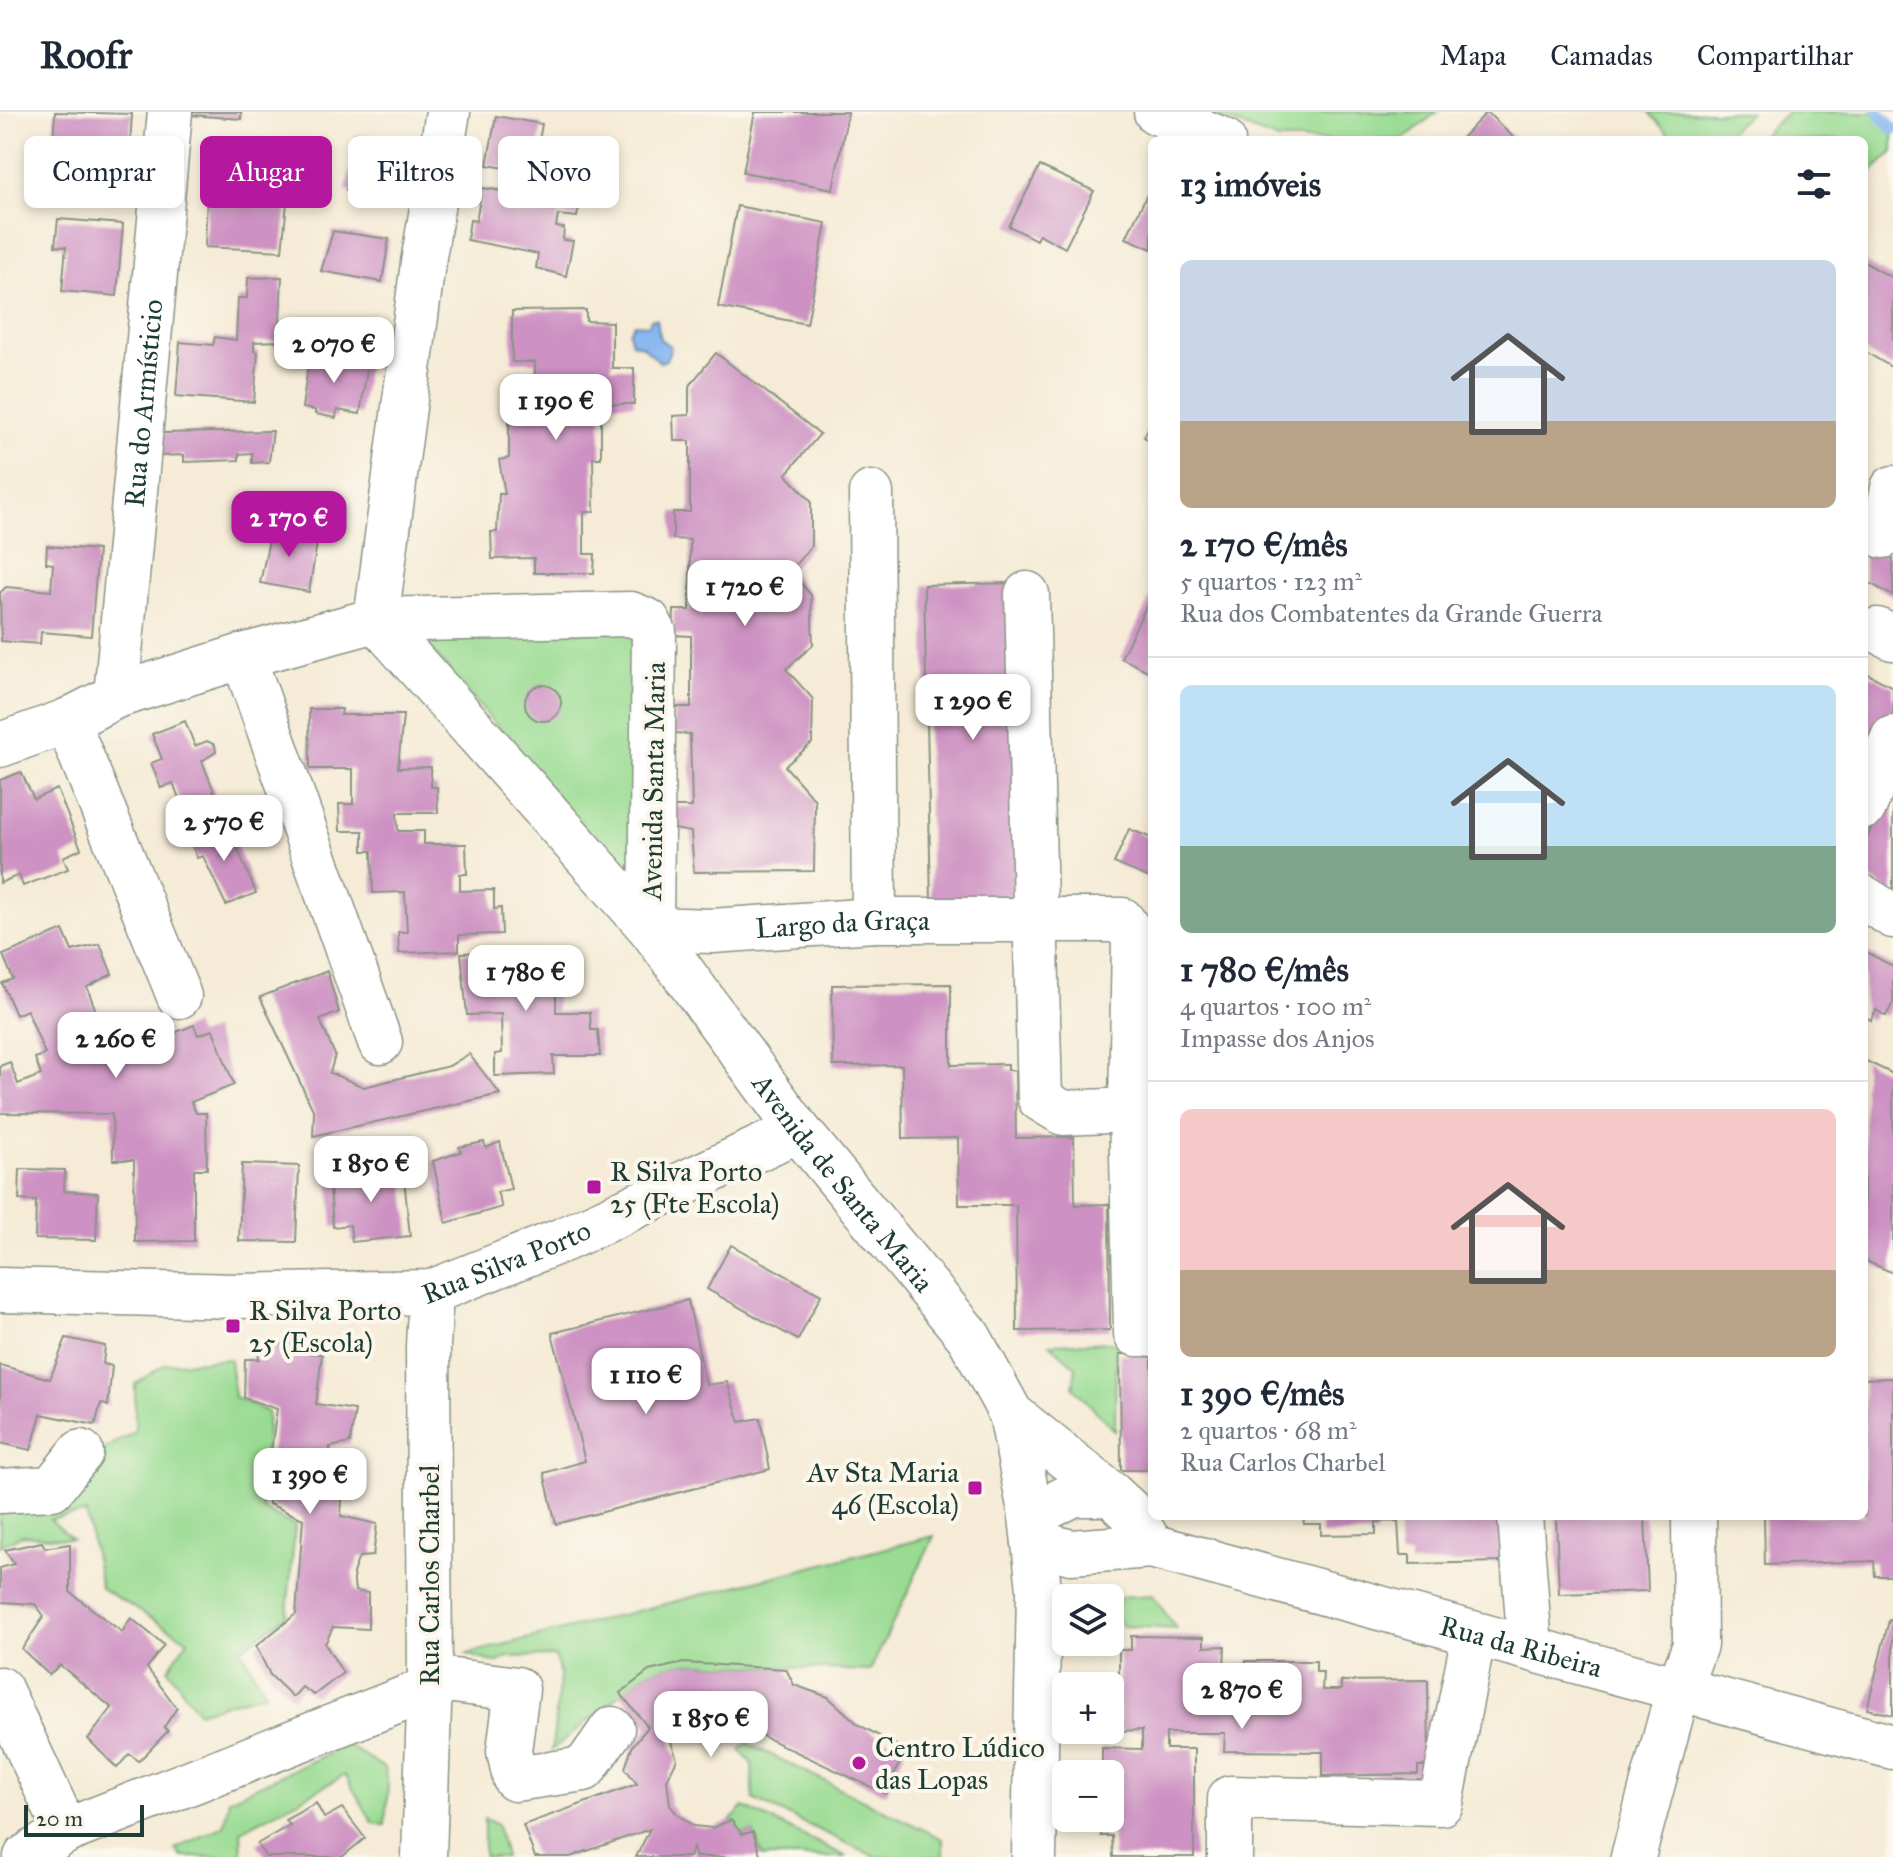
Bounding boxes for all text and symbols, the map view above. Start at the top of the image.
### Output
text: Roofr [40,32,132,78]
text: Mapa [1440,38,1506,73]
text: Camadas [1550,38,1653,73]
text: Compartilhar [1697,38,1853,73]
chip: Comprar [24,136,184,208]
chip: Alugar [200,136,332,208]
chip: Filtros [348,136,482,208]
chip: Novo [498,136,619,208]
icon: filters [1792,162,1836,206]
text: 13 imóveis [1180,164,1321,205]
street label: Rua do Armísticio [117,298,171,509]
icon: home [1436,312,1580,456]
pin: 2 070 € [260,317,408,385]
text: 2 070 € [292,327,376,359]
pin: 1 190 € [482,374,630,442]
text: 1 190 € [518,384,594,416]
pin: 2 170 € [215,491,363,559]
text: 2 170 € [249,501,329,533]
text: 2 170 €/mês [1180,524,1348,565]
pin: 1 720 € [671,560,819,628]
text: 5 quartos · 123 m² [1180,565,1362,597]
text: 1 720 € [705,570,785,602]
text: Rua dos Combatentes da Grande Guerra [1180,597,1602,629]
street label: Avenida Santa Maria [634,661,673,902]
pin: 1 290 € [899,674,1047,742]
text: 1 290 € [933,684,1013,716]
icon: home [1436,737,1580,881]
pin: 2 570 € [150,795,298,863]
text: 2 570 € [184,805,264,837]
street label: Largo da Graça [754,902,930,946]
pin: 1 780 € [452,945,600,1013]
text: 1 780 €/mês [1180,949,1349,990]
text: 1 780 € [486,955,566,987]
text: 4 quartos · 100 m² [1180,990,1371,1022]
pin: 2 260 € [42,1012,190,1080]
text: 2 260 € [75,1022,157,1054]
text: Impasse dos Anjos [1180,1022,1375,1054]
street label: Avenida de Santa Maria [744,1066,941,1299]
pin: 1 850 € [297,1136,445,1204]
text: 1 850 € [332,1146,410,1178]
place label: R Silva Porto 25 (Fte Escola) [610,1154,780,1221]
icon: home [1436,1161,1580,1305]
marker: R Silva Porto 25 (Fte Escola) [585,1178,603,1196]
street label: Rua Silva Porto [417,1212,596,1312]
place label: R Silva Porto 25 (Escola) [249,1293,401,1360]
marker: R Silva Porto 25 (Escola) [224,1317,242,1335]
pin: 1 110 € [572,1348,720,1416]
text: 1 110 € [610,1358,682,1390]
text: 1 390 €/mês [1180,1373,1345,1414]
text: 2 quartos · 68 m² [1180,1414,1356,1446]
text: Rua Carlos Charbel [1180,1446,1386,1478]
pin: 1 390 € [236,1448,384,1516]
place label: Av Sta Maria 46 (Escola) [806,1455,959,1522]
text: 1 390 € [272,1458,348,1490]
street label: Rua Carlos Charbel [412,1464,447,1686]
marker: Av Sta Maria 46 (Escola) [966,1479,984,1497]
map controls [1052,1584,1124,1832]
button: layers [1052,1584,1124,1656]
street label: Rua da Ribeira [1436,1608,1606,1685]
pin: 2 870 € [1168,1663,1316,1731]
button: + [1052,1672,1124,1744]
text: 2 870 € [1201,1673,1283,1705]
pin: 1 850 € [637,1691,785,1759]
text: 1 850 € [672,1701,750,1733]
place label: Centro Lúdico das Lopas [875,1730,1045,1797]
marker: Centro Lúdico das Lopas [850,1754,868,1772]
button: − [1052,1760,1124,1832]
scale bar [24,1801,144,1837]
text: 20 m [36,1805,83,1832]

